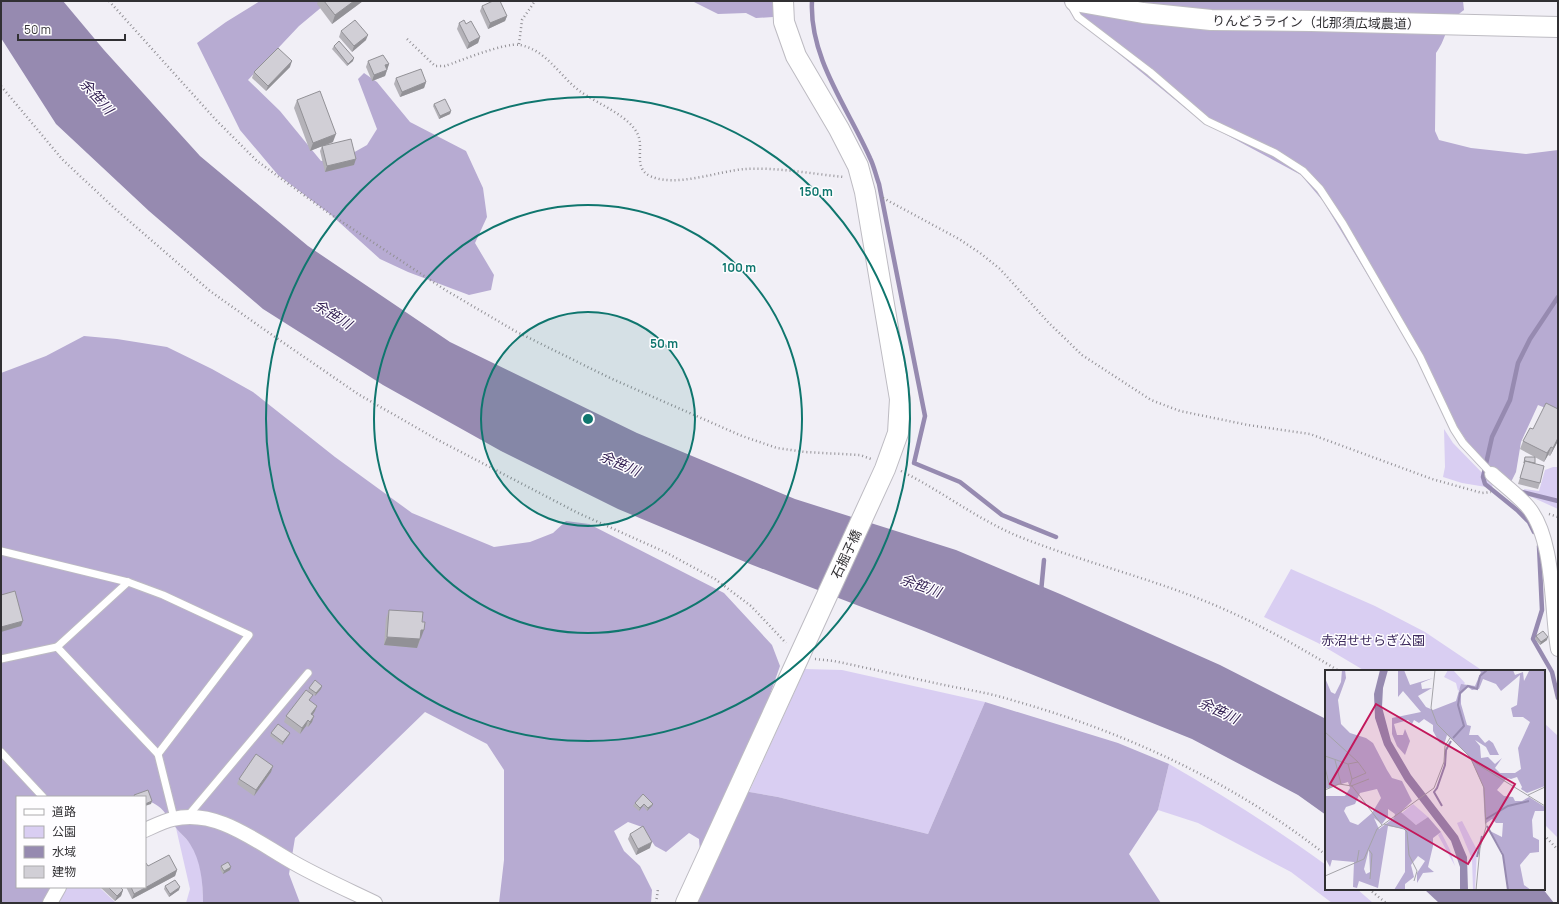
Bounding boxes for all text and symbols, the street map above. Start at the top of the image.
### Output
street label: りんどうライン（北那須広域農道） [1212,11,1420,33]
scale bar [18,16,125,42]
text: 50 m [24,21,51,38]
water label: 余笹川 [76,74,119,119]
text: 150 m [799,183,833,200]
text: 100 m [722,259,756,276]
water label: 余笹川 [310,295,358,334]
text: 50 m [650,335,678,352]
centre of rings [581,412,595,426]
water label: 余笹川 [597,446,645,481]
street label: 石掘子橋 [827,527,865,581]
water label: 余笹川 [898,569,946,602]
park label: 赤沼せせらぎ公園 [1321,631,1425,649]
inset map [1325,670,1545,890]
water label: 余笹川 [1196,693,1244,728]
legend [16,796,146,888]
text: 道路 [52,803,76,820]
text: 公園 [52,823,76,840]
text: 水域 [52,843,76,860]
text: 建物 [52,863,76,880]

